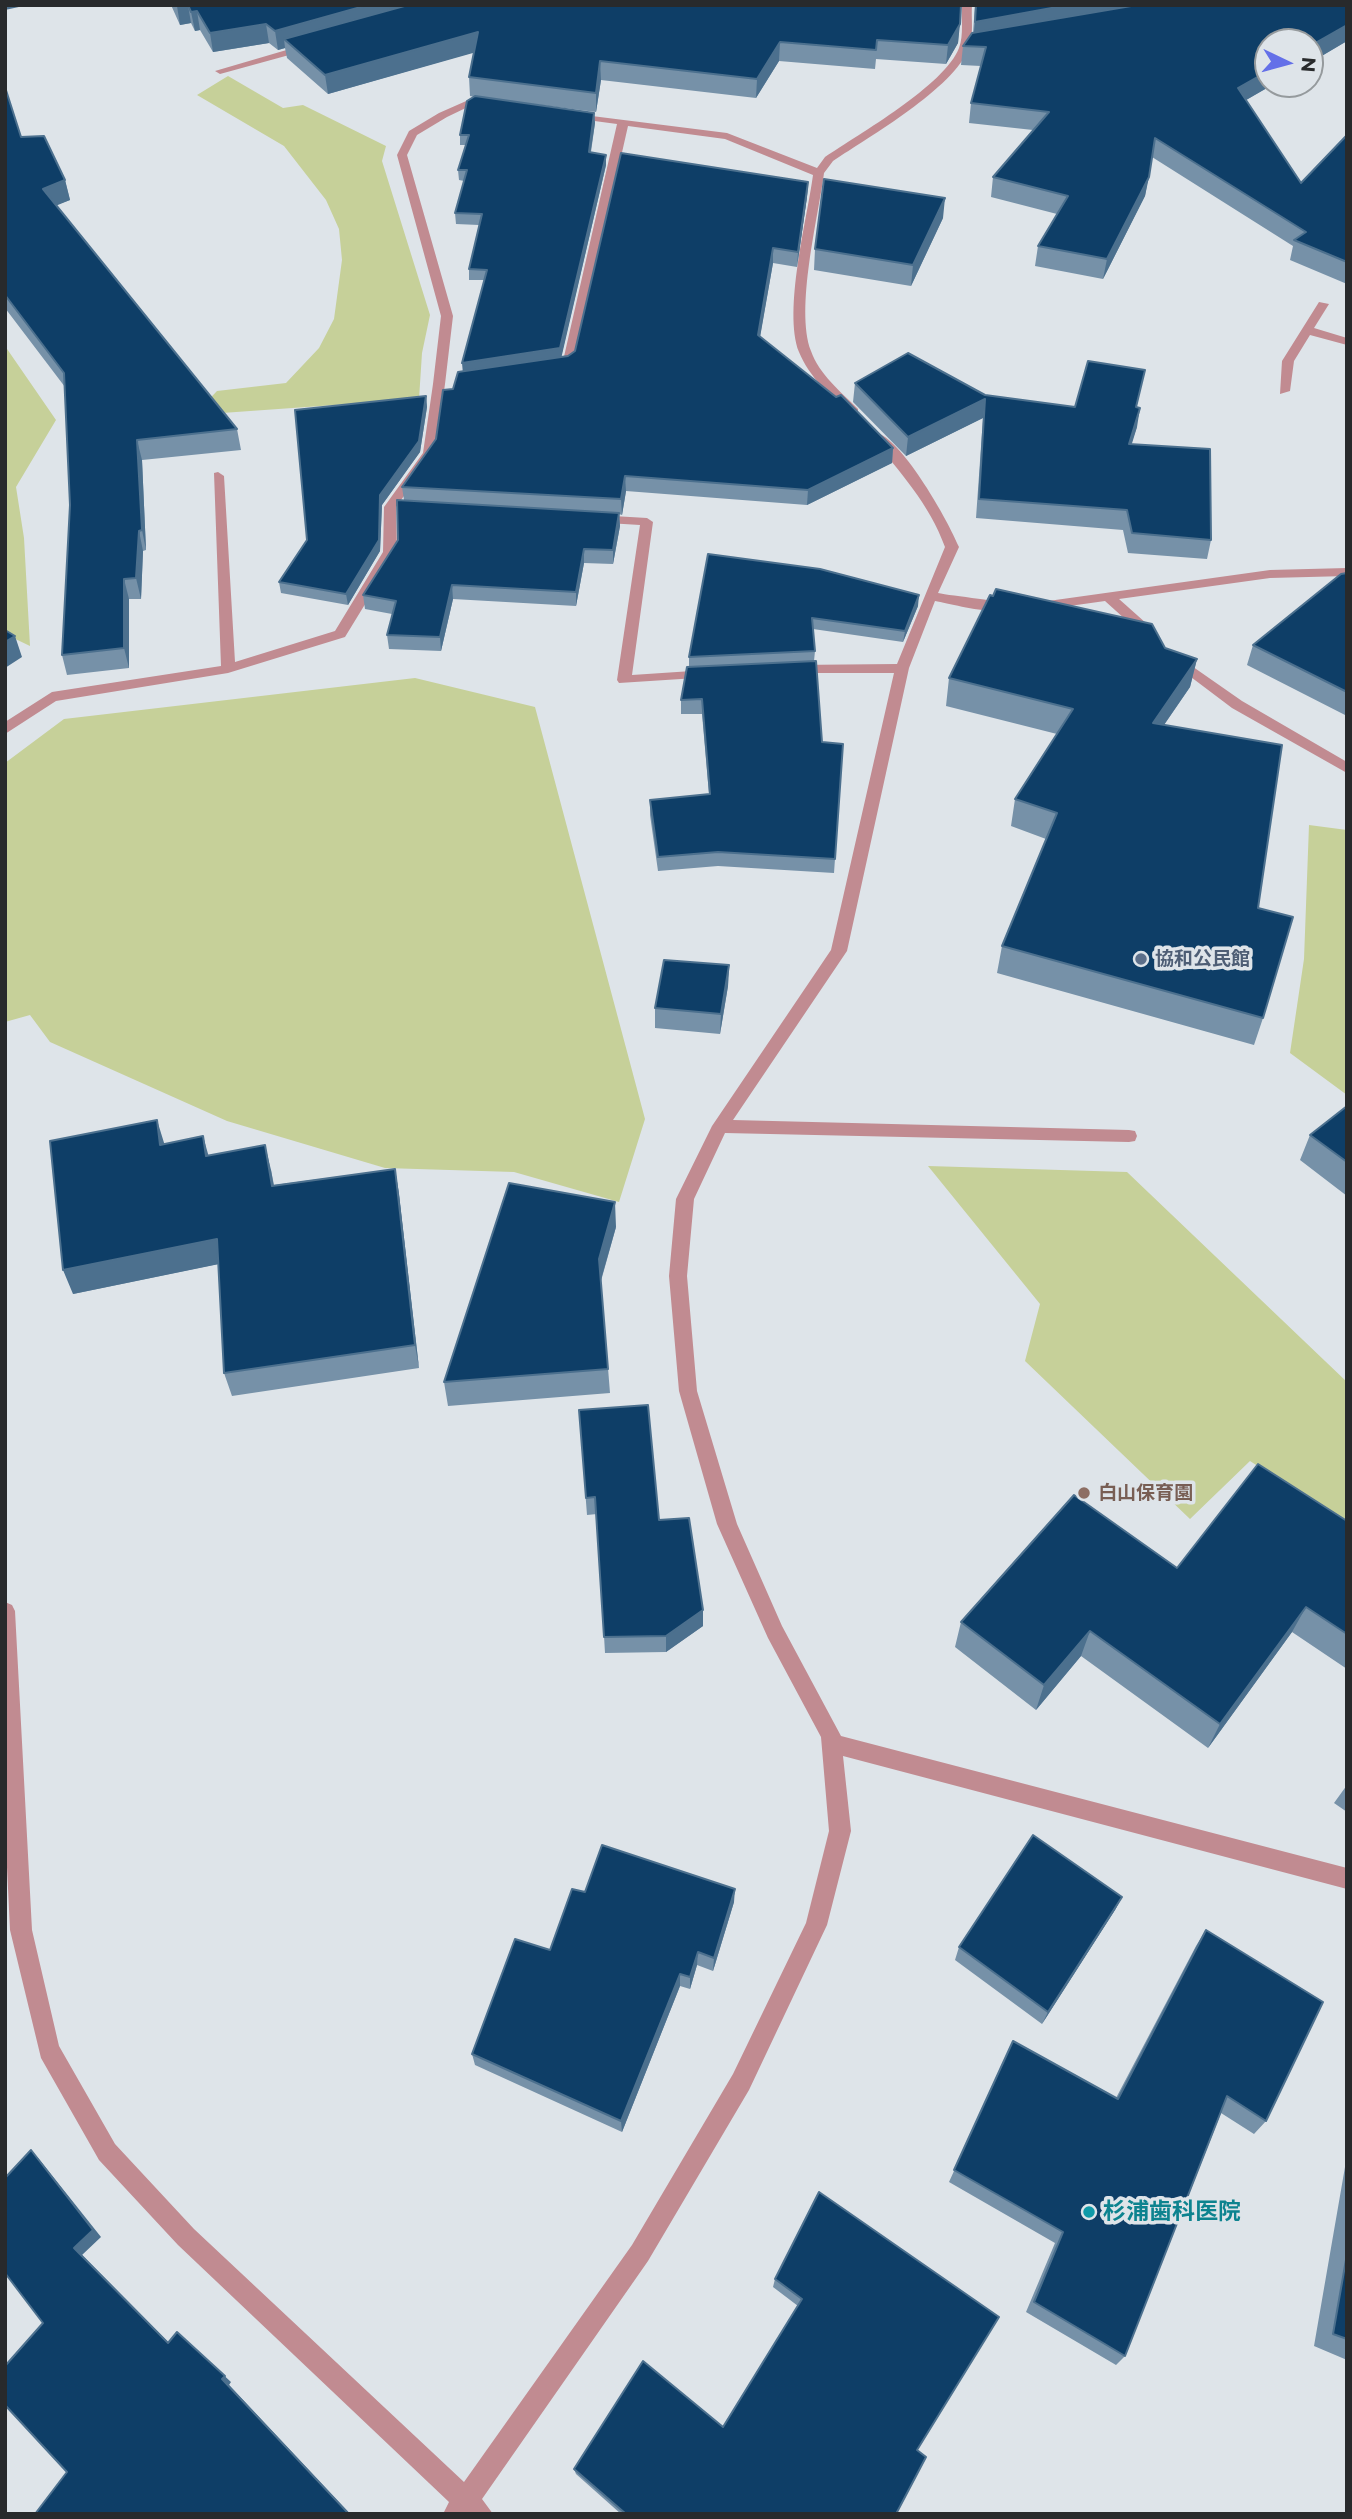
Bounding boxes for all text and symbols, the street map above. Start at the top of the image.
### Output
north arrow [1254,28,1324,98]
text: N [1296,56,1321,73]
place label: 協和公民館 [1155,948,1250,970]
marker: 協和公民館 [1133,951,1149,967]
place label: 白山保育園 [1098,1482,1193,1504]
marker: 白山保育園 [1076,1485,1092,1501]
place label: 杉浦歯科医院 [1103,2198,1241,2226]
marker: 杉浦歯科医院 [1081,2204,1097,2220]

